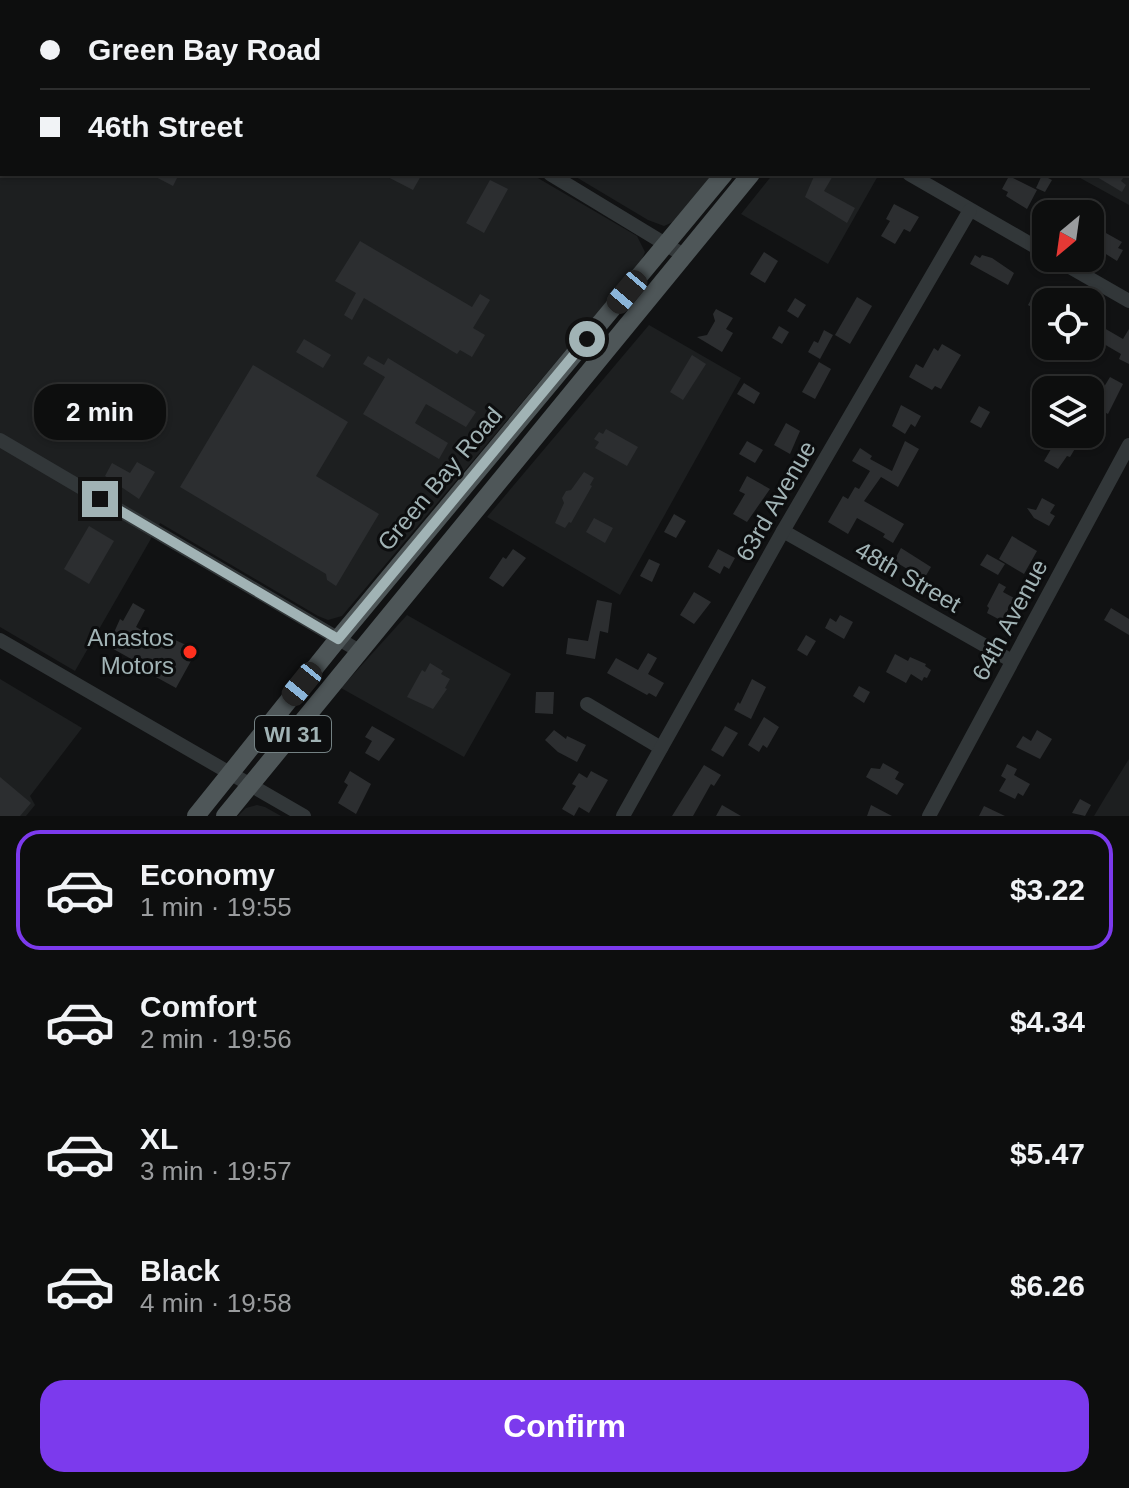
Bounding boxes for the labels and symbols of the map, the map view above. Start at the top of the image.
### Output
north arrow [1032,200,1104,272]
car [602,266,652,318]
route start [569,321,605,357]
callout: 2 min [34,383,166,439]
street label: Green Bay Road [372,402,507,556]
street label: 63rd Avenue [730,436,821,566]
route end [82,481,118,517]
street label: 48th Street [851,536,966,618]
street label: 64th Avenue [966,555,1053,685]
place label: Anastos Motors [87,624,174,679]
marker: Anastos Motors [181,643,199,661]
car [278,658,326,710]
road number: WI 31 [255,716,331,752]

